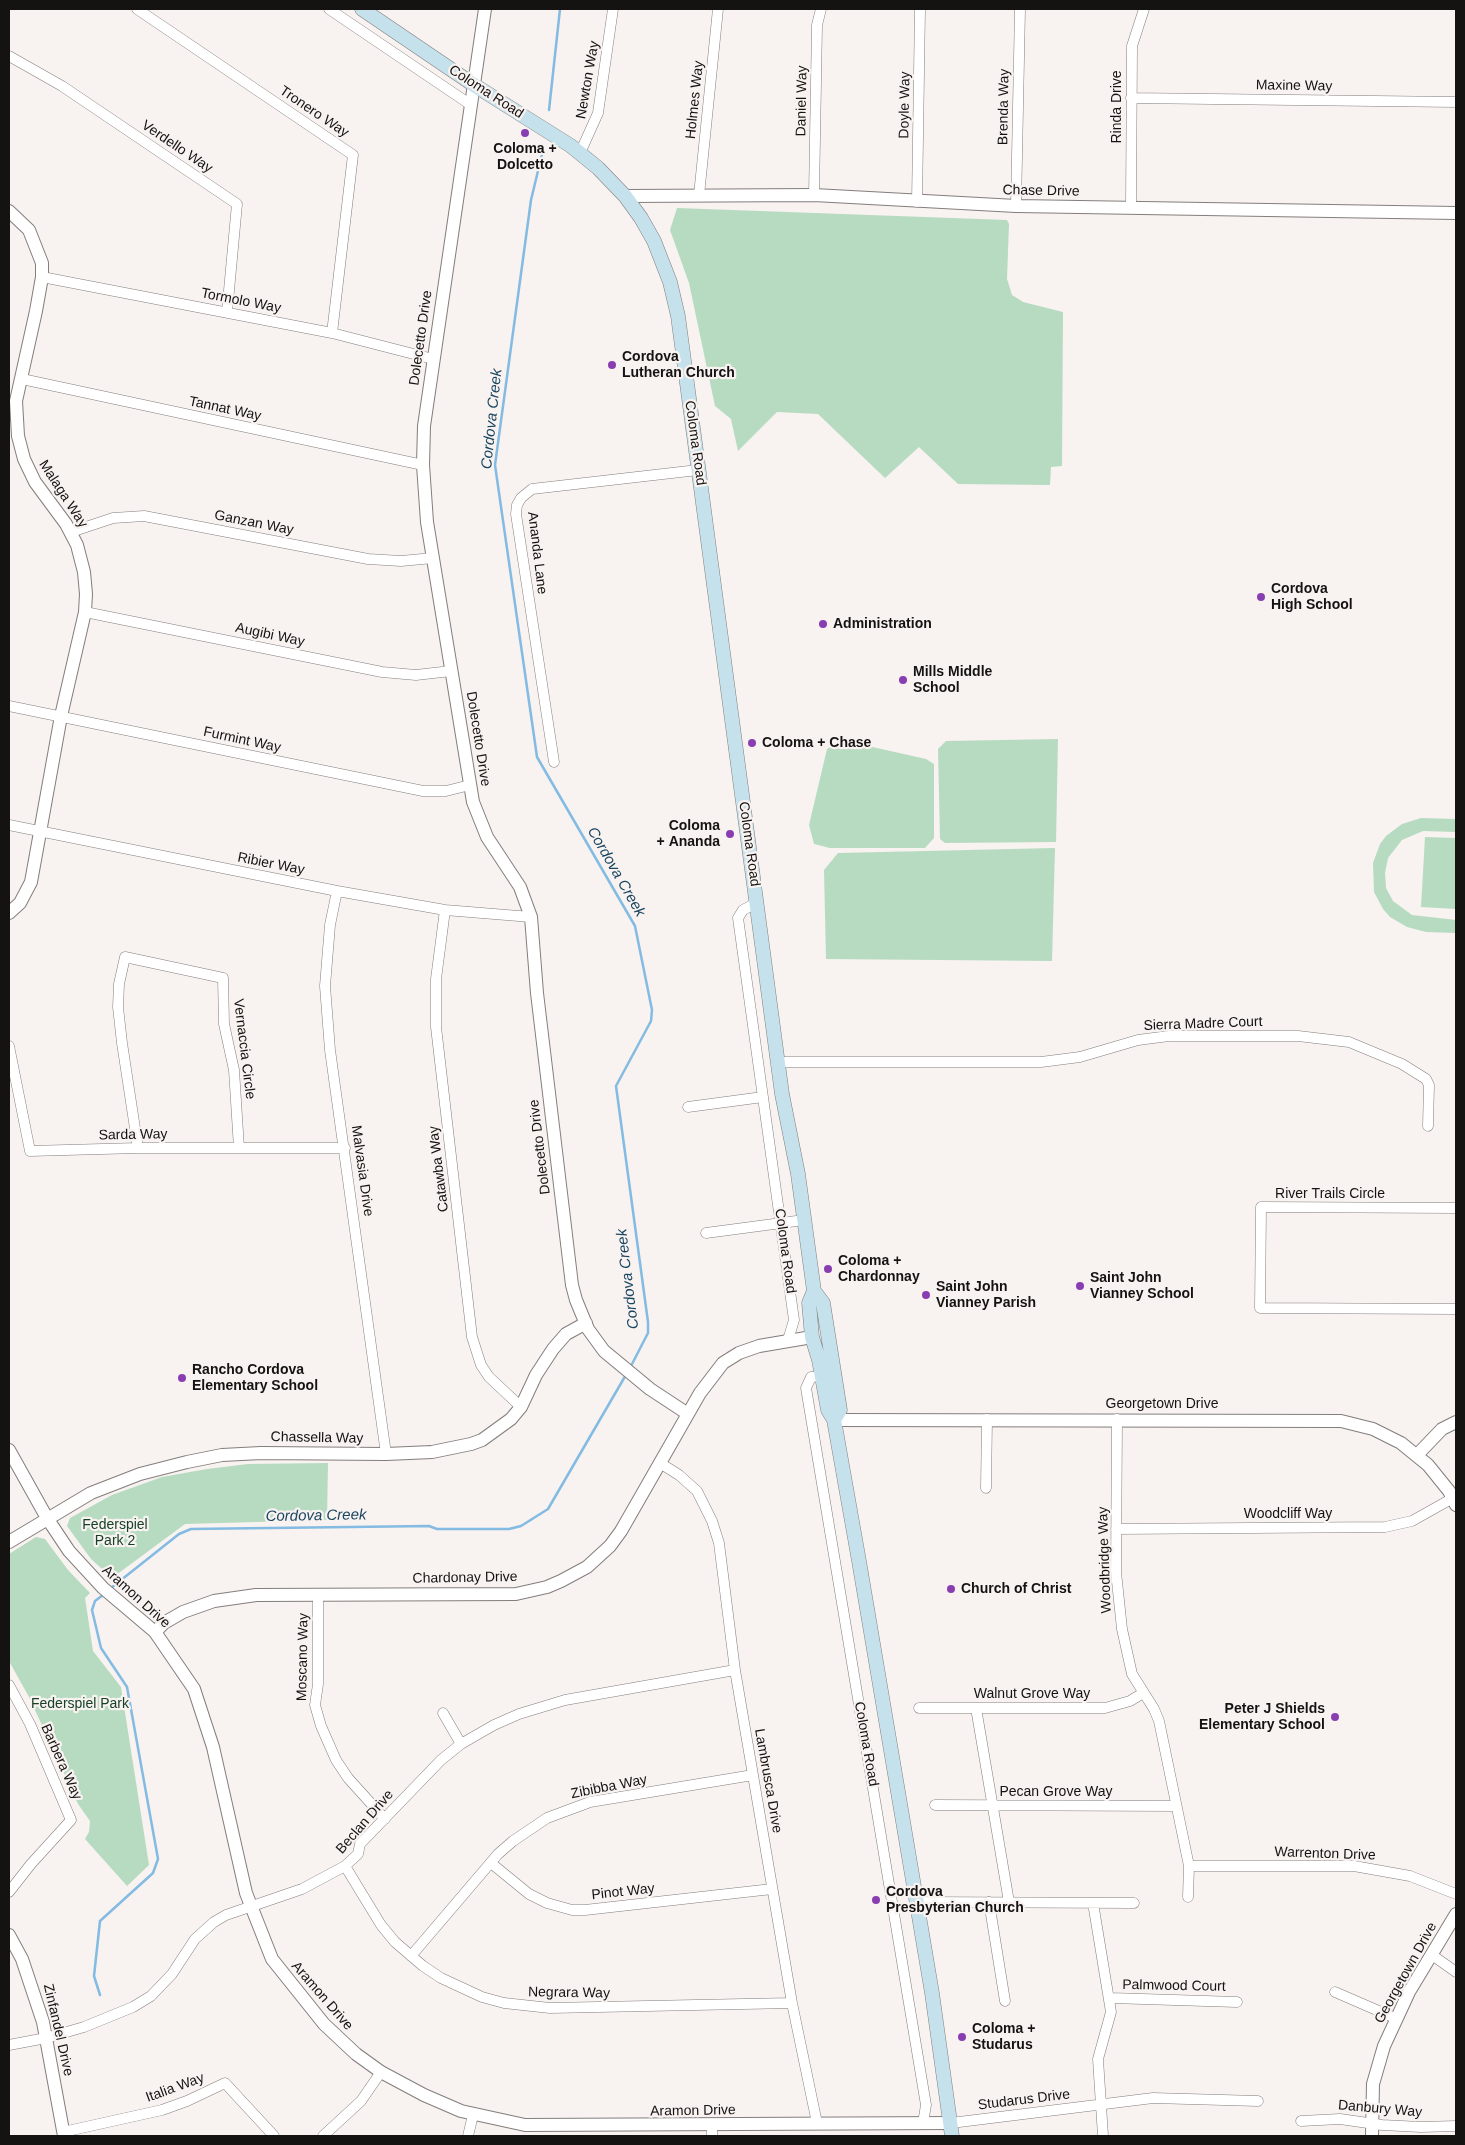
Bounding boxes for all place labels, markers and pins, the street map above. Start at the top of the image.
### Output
marker: Coloma + Dolcetto [519,127,531,139]
place label: Coloma + Dolcetto [493,141,557,174]
place label: Cordova Lutheran Church [622,349,735,382]
marker: Cordova Lutheran Church [606,359,618,371]
place label: Cordova High School [1271,581,1353,614]
marker: Cordova High School [1255,591,1267,603]
place label: Administration [833,616,932,632]
marker: Administration [817,618,829,630]
place label: Mills Middle School [913,664,992,696]
marker: Mills Middle School [897,674,909,686]
place label: Coloma + Chase [762,735,871,751]
marker: Coloma + Chase [746,737,758,749]
place label: Coloma + Ananda [657,818,720,850]
marker: Coloma + Ananda [724,828,736,840]
place label: Coloma + Chardonnay [838,1253,920,1285]
marker: Coloma + Chardonnay [822,1263,834,1275]
place label: Saint John Vianney School [1090,1270,1194,1302]
place label: Saint John Vianney Parish [936,1279,1036,1311]
marker: Saint John Vianney School [1074,1280,1086,1292]
marker: Saint John Vianney Parish [920,1289,932,1301]
place label: Rancho Cordova Elementary School [192,1362,318,1394]
marker: Rancho Cordova Elementary School [176,1372,188,1384]
place label: Church of Christ [961,1581,1071,1597]
marker: Church of Christ [945,1583,957,1595]
place label: Peter J Shields Elementary School [1199,1701,1325,1734]
marker: Peter J Shields Elementary School [1329,1711,1341,1723]
place label: Cordova Presbyterian Church [886,1884,1024,1916]
marker: Cordova Presbyterian Church [870,1894,882,1906]
place label: Coloma + Studarus [972,2021,1035,2054]
marker: Coloma + Studarus [956,2031,968,2043]

